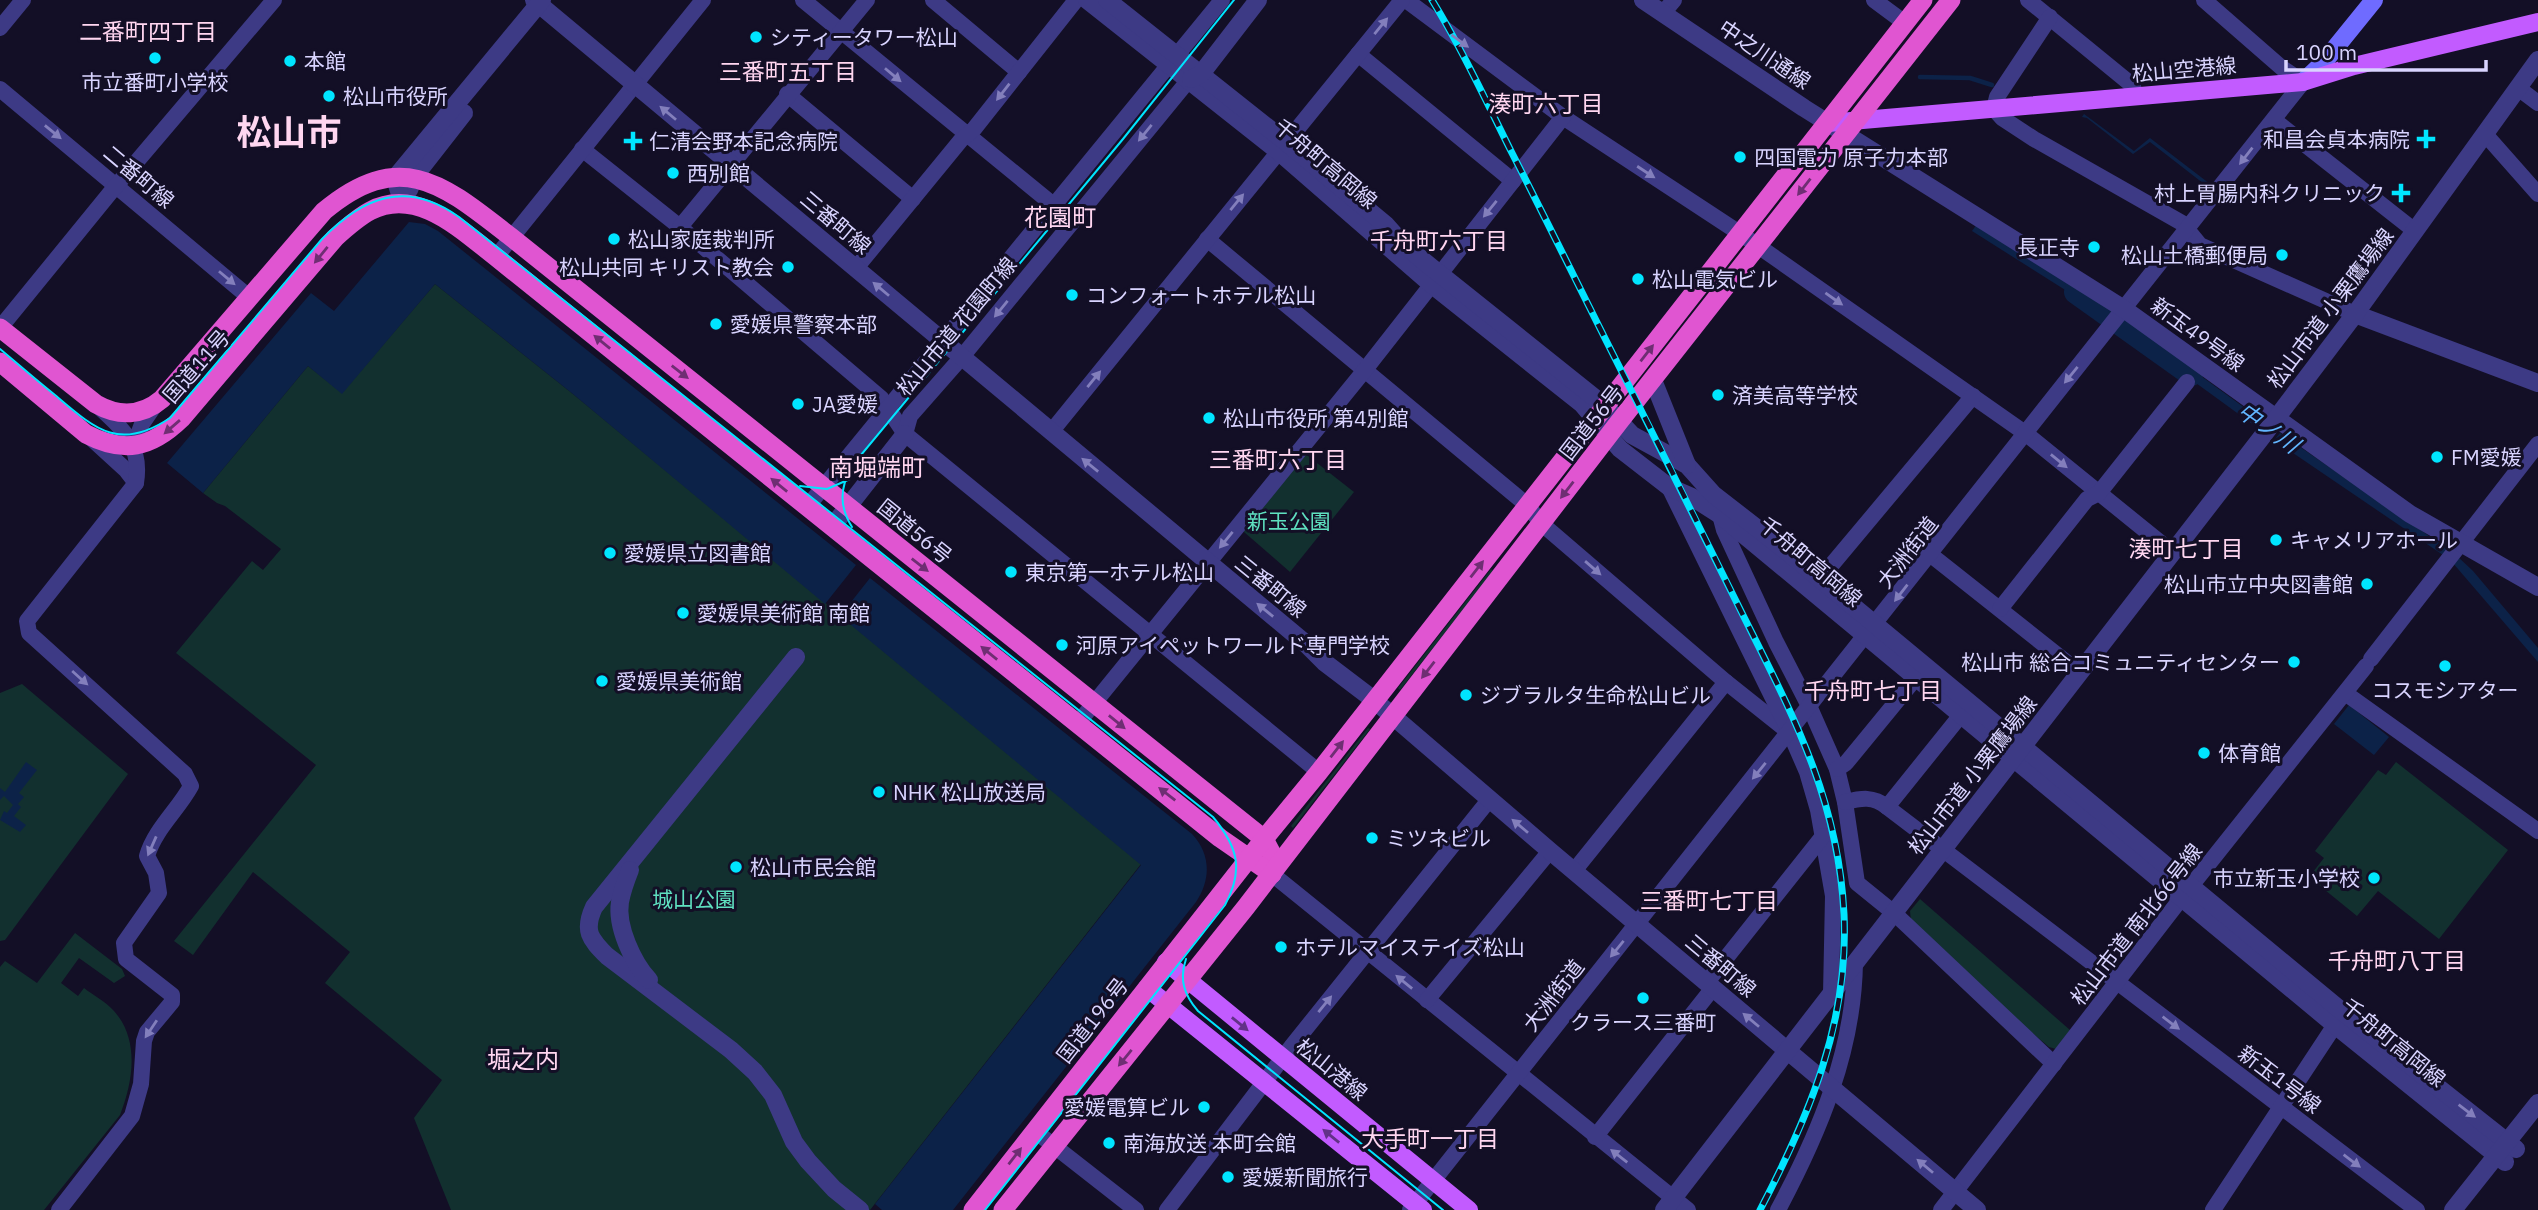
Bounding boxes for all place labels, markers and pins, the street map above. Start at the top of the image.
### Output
place label: シティータワー松山 [770,23,958,51]
marker: シティータワー松山 [748,29,764,45]
place label: 本館 [304,47,346,75]
marker: 市立番町小学校 [147,50,163,66]
marker: 本館 [282,53,298,69]
place label: 市立番町小学校 [82,68,229,96]
place label: 松山市役所 [343,82,448,110]
marker: 松山市役所 [321,88,337,104]
place label: 和昌会貞本病院 [2263,125,2410,153]
place label: 仁清会野本記念病院 [649,127,838,155]
marker: 和昌会貞本病院 [2416,129,2436,149]
marker: 仁清会野本記念病院 [623,131,643,151]
place label: 四国電力 原子力本部 [1754,143,1948,171]
marker: 四国電力 原子力本部 [1732,149,1748,165]
place label: 西別館 [687,159,750,187]
marker: 西別館 [665,165,681,181]
place label: 村上胃腸内科クリニック [2154,179,2385,207]
marker: 村上胃腸内科クリニック [2391,183,2411,203]
place label: 松山家庭裁判所 [628,225,775,253]
marker: 松山家庭裁判所 [606,231,622,247]
place label: 長正寺 [2017,233,2080,261]
marker: 長正寺 [2086,239,2102,255]
place label: 松山土橋郵便局 [2121,241,2268,269]
marker: 松山土橋郵便局 [2274,247,2290,263]
place label: 松山共同 キリスト教会 [559,253,774,281]
marker: 松山共同 キリスト教会 [780,259,796,275]
place label: 松山電気ビル [1652,265,1778,293]
marker: 松山電気ビル [1630,271,1646,287]
place label: コンフォートホテル松山 [1086,281,1316,309]
marker: コンフォートホテル松山 [1064,287,1080,303]
place label: 愛媛県警察本部 [730,310,877,338]
marker: 愛媛県警察本部 [708,316,724,332]
place label: 済美高等学校 [1732,381,1858,409]
marker: 済美高等学校 [1710,387,1726,403]
place label: JA愛媛 [812,390,878,418]
marker: JA愛媛 [790,396,806,412]
place label: 松山市役所 第4別館 [1223,404,1409,432]
marker: 松山市役所 第4別館 [1201,410,1217,426]
place label: FM愛媛 [2451,443,2522,471]
marker: FM愛媛 [2429,449,2445,465]
place label: キャメリアホール [2290,526,2458,554]
marker: キャメリアホール [2268,532,2284,548]
place label: 愛媛県立図書館 [624,539,771,567]
marker: 愛媛県立図書館 [602,545,618,561]
place label: 東京第一ホテル松山 [1025,558,1214,586]
marker: 東京第一ホテル松山 [1003,564,1019,580]
place label: 松山市立中央図書館 [2164,570,2353,598]
marker: 松山市立中央図書館 [2359,576,2375,592]
place label: 愛媛県美術館 南館 [697,599,870,627]
marker: 愛媛県美術館 南館 [675,605,691,621]
place label: 河原アイペットワールド専門学校 [1076,631,1390,659]
marker: 河原アイペットワールド専門学校 [1054,637,1070,653]
place label: 松山市 総合コミュニティセンター [1961,648,2280,676]
marker: 松山市 総合コミュニティセンター [2286,654,2302,670]
marker: コスモシアター [2437,658,2453,674]
place label: 愛媛県美術館 [616,667,742,695]
marker: 愛媛県美術館 [594,673,610,689]
place label: コスモシアター [2372,676,2519,704]
place label: ジブラルタ生命松山ビル [1480,681,1711,709]
marker: ジブラルタ生命松山ビル [1458,687,1474,703]
place label: 体育館 [2218,739,2281,767]
marker: 体育館 [2196,745,2212,761]
place label: NHK 松山放送局 [893,778,1046,806]
marker: NHK 松山放送局 [871,784,887,800]
place label: ミツネビル [1386,824,1491,852]
marker: ミツネビル [1364,830,1380,846]
place label: 松山市民会館 [750,853,876,881]
marker: 松山市民会館 [728,859,744,875]
place label: 市立新玉小学校 [2213,864,2360,892]
marker: 市立新玉小学校 [2366,870,2382,886]
place label: ホテルマイステイズ松山 [1295,933,1525,961]
marker: ホテルマイステイズ松山 [1273,939,1289,955]
marker: クラース三番町 [1635,990,1651,1006]
place label: クラース三番町 [1570,1008,1716,1036]
place label: 愛媛電算ビル [1064,1093,1190,1121]
marker: 愛媛電算ビル [1196,1099,1212,1115]
place label: 南海放送 本町会館 [1123,1129,1296,1157]
marker: 南海放送 本町会館 [1101,1135,1117,1151]
place label: 愛媛新聞旅行 [1242,1163,1368,1191]
marker: 愛媛新聞旅行 [1220,1169,1236,1185]

